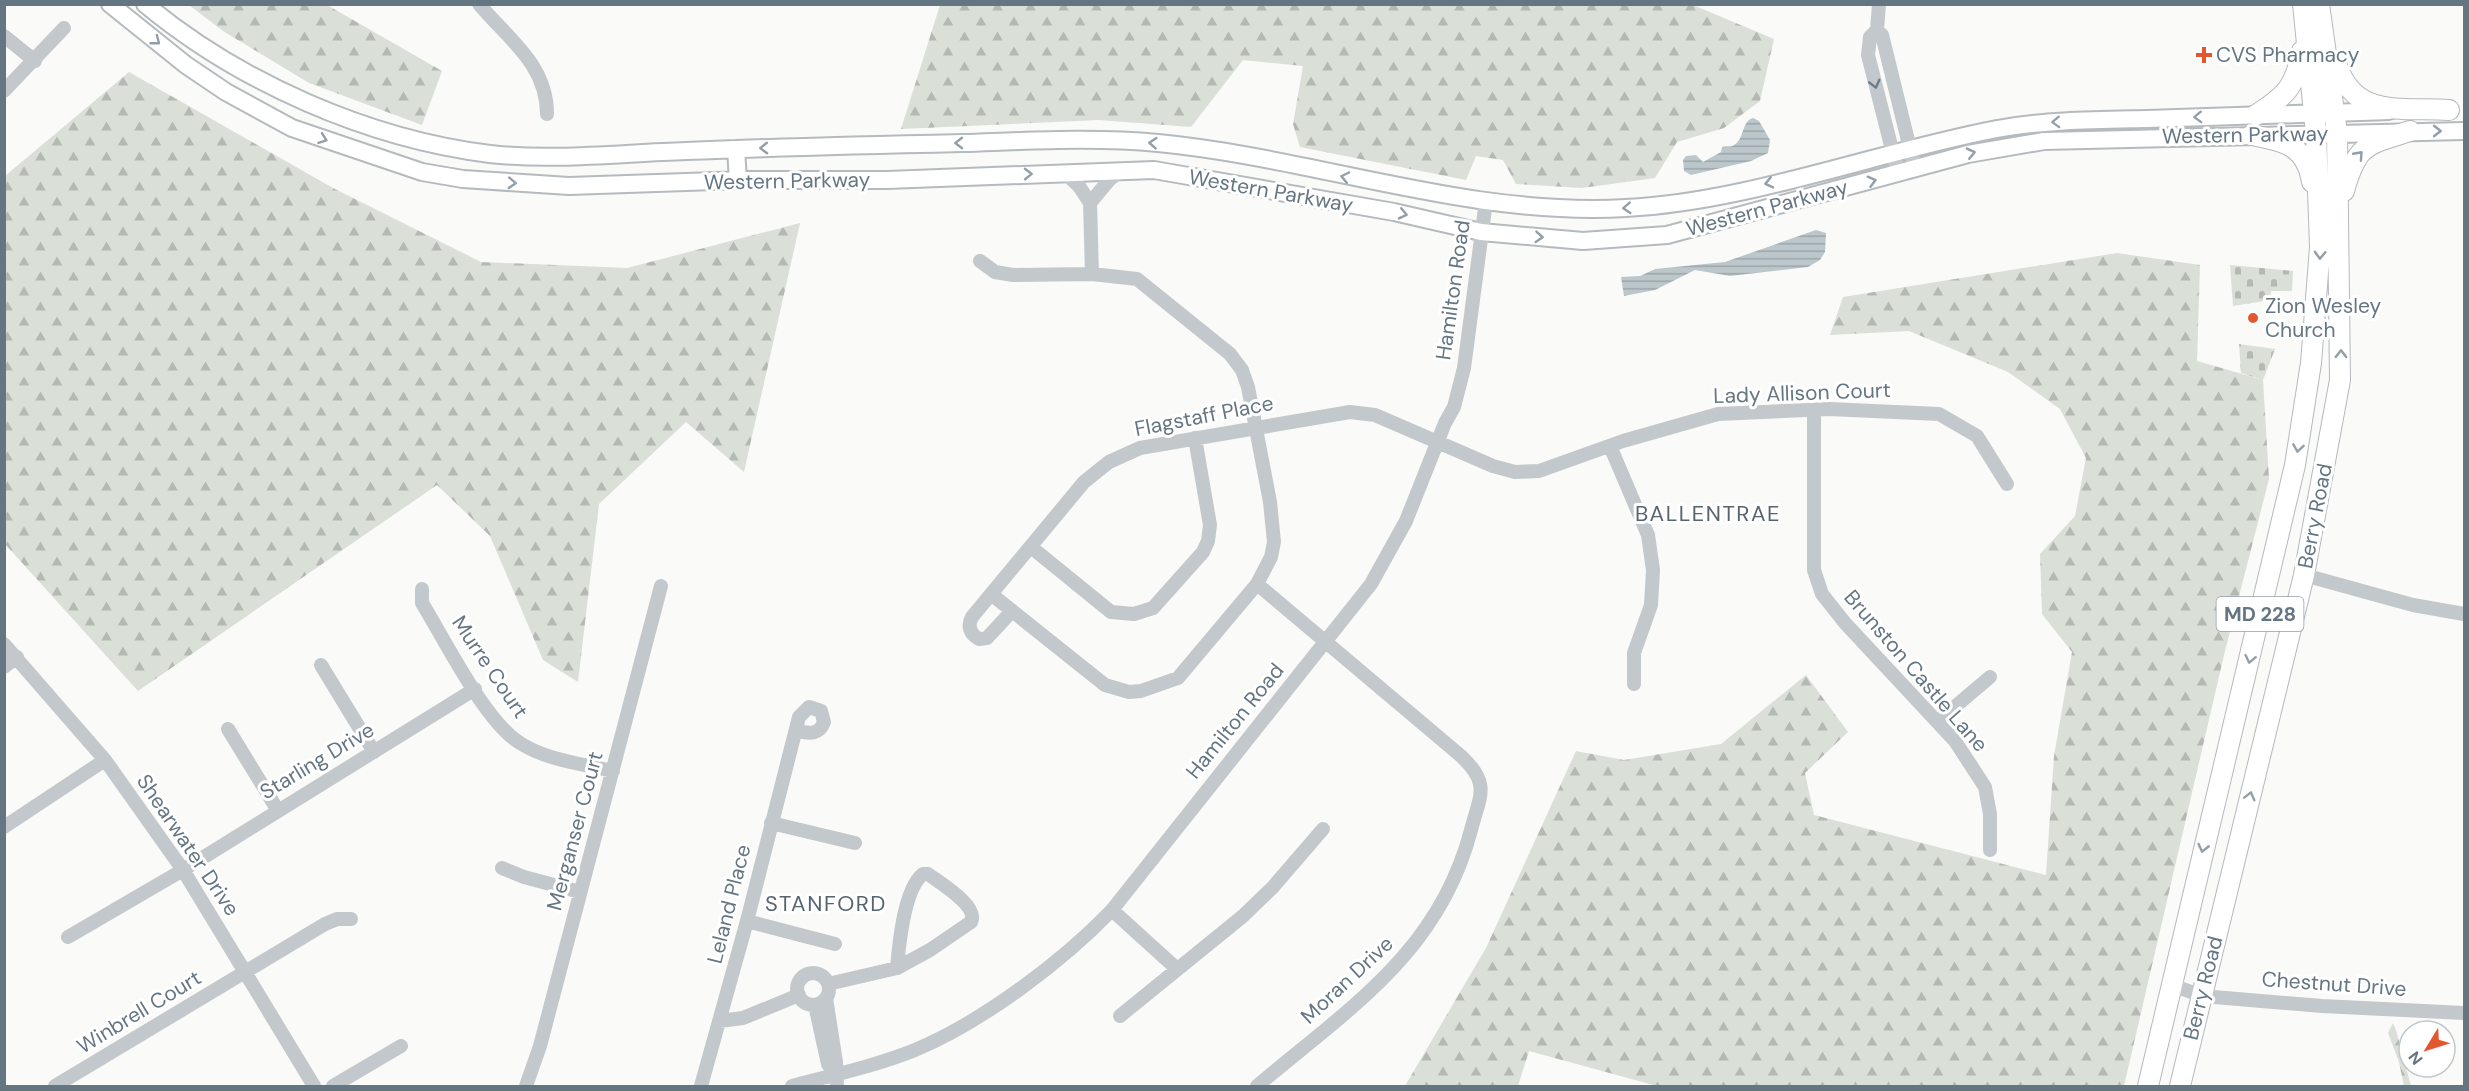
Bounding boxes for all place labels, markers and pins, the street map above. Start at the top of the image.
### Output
place label: CVS Pharmacy [2216,41,2360,69]
marker: CVS Pharmacy [2197,48,2211,62]
place label: Zion Wesley Church [2265,292,2381,344]
marker: Zion Wesley Church [2246,311,2260,325]

